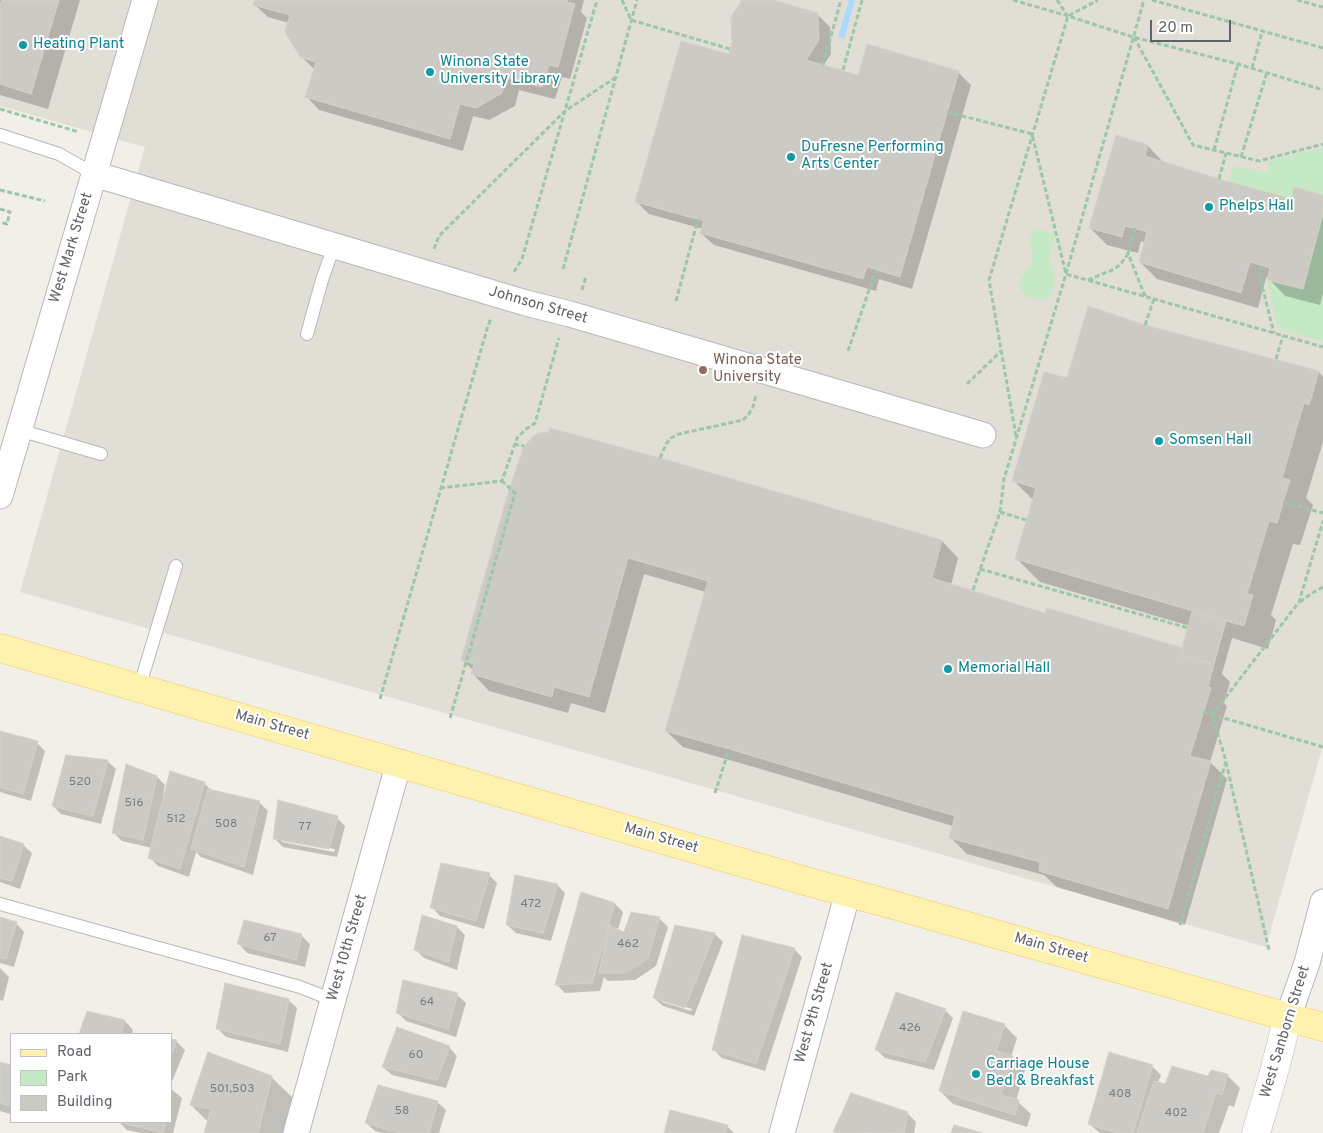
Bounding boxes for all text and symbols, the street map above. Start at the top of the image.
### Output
scale bar [1153,10,1234,42]
text: 20 m [1158,19,1193,38]
place label: Heating Plant [33,36,124,54]
marker: Heating Plant [17,39,29,51]
place label: Winona State University Library [440,54,560,89]
marker: Winona State University Library [424,66,436,78]
place label: DuFresne Performing Arts Center [801,139,944,174]
marker: DuFresne Performing Arts Center [785,151,797,163]
street label: West Mark Street [47,191,97,305]
place label: Phelps Hall [1219,198,1294,216]
marker: Phelps Hall [1203,201,1215,213]
street label: Johnson Street [486,283,590,329]
place label: Winona State University [713,352,802,387]
marker: Winona State University [697,364,709,376]
place label: Somsen Hall [1169,432,1252,450]
marker: Somsen Hall [1153,435,1165,447]
place label: Memorial Hall [958,660,1050,678]
marker: Memorial Hall [942,663,954,675]
street label: Main Street [233,707,311,745]
house number: 520 [69,776,91,790]
house number: 516 [124,797,144,811]
house number: 512 [166,813,186,827]
house number: 508 [215,818,237,832]
street label: Main Street [622,820,700,858]
house number: 77 [299,821,311,835]
street label: West 10th Street [324,893,372,1003]
house number: 472 [521,898,541,912]
street label: Main Street [1012,930,1090,968]
house number: 67 [263,932,277,946]
house number: 462 [617,938,639,952]
street label: West 9th Street [792,961,838,1065]
street label: West Sanborn Street [1257,963,1315,1101]
house number: 64 [420,996,434,1010]
house number: 426 [899,1022,921,1036]
legend [10,1033,172,1123]
text: Road [57,1043,92,1062]
house number: 60 [409,1049,423,1063]
place label: Carriage House Bed & Breakfast [986,1056,1094,1091]
text: Park [57,1068,88,1087]
marker: Carriage House Bed & Breakfast [970,1068,982,1080]
house number: 501,503 [210,1083,254,1097]
house number: 408 [1109,1088,1131,1102]
text: Building [57,1093,112,1112]
house number: 58 [395,1105,409,1119]
house number: 402 [1165,1107,1187,1121]

